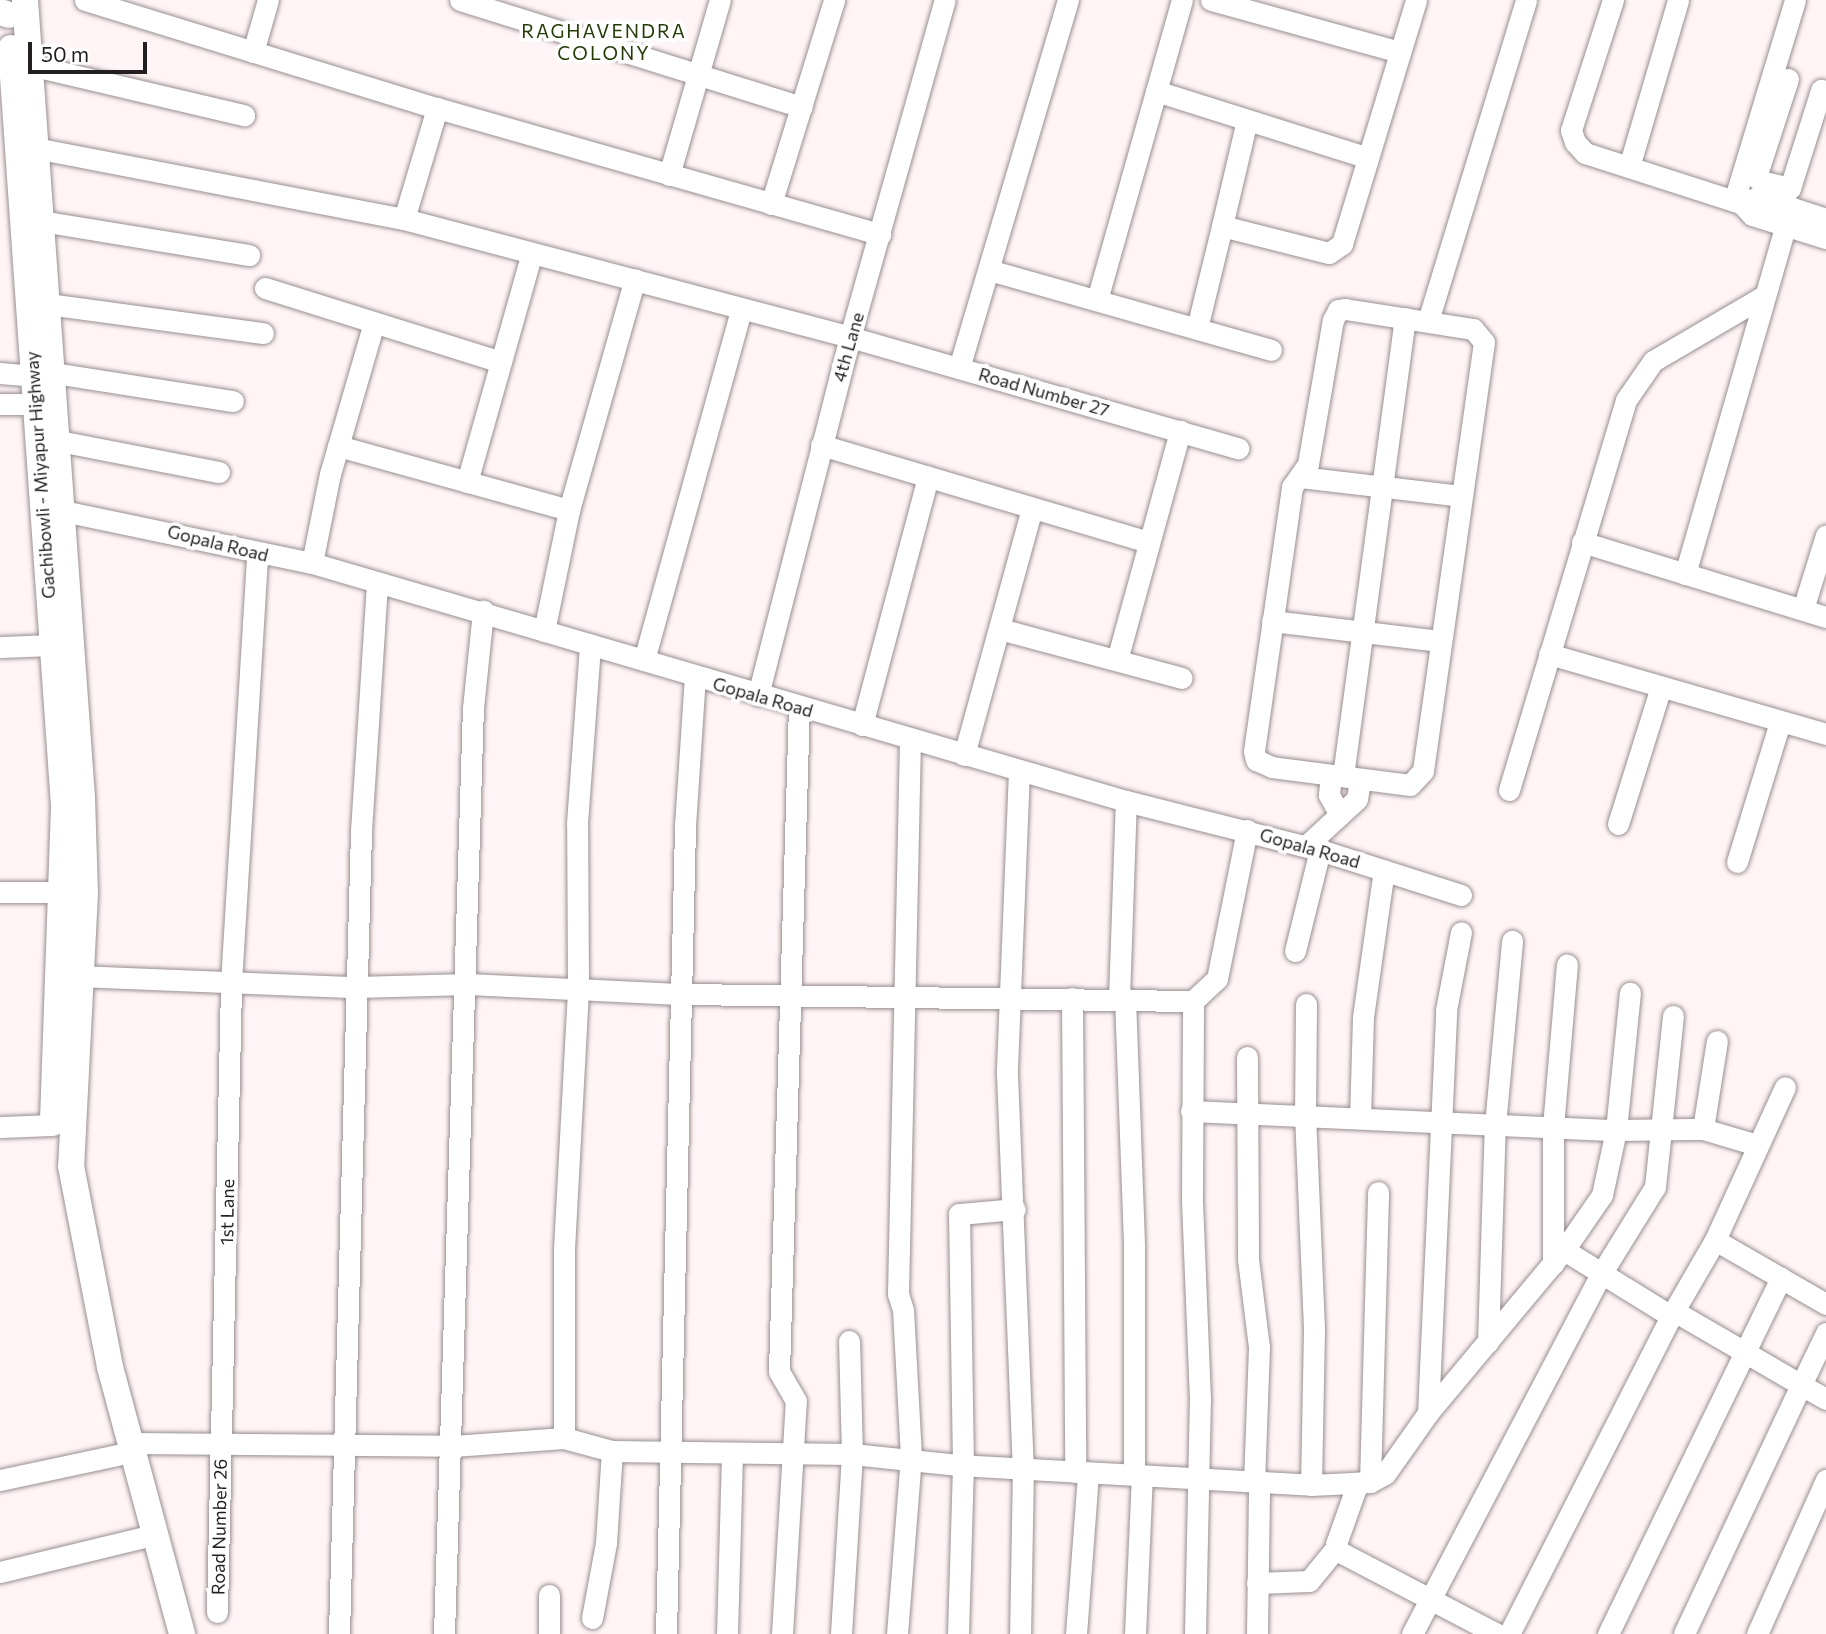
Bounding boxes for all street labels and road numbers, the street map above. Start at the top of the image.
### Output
street label: 4th Lane [828,310,868,384]
street label: Gachibowli - Miyapur Highway [21,350,59,600]
street label: Road Number 27 [976,363,1112,421]
street label: Gopala Road [165,520,271,566]
street label: Gopala Road [710,672,816,722]
street label: Gopala Road [1257,823,1363,873]
street label: 1st Lane [216,1179,238,1245]
street label: Road Number 26 [207,1459,231,1595]

